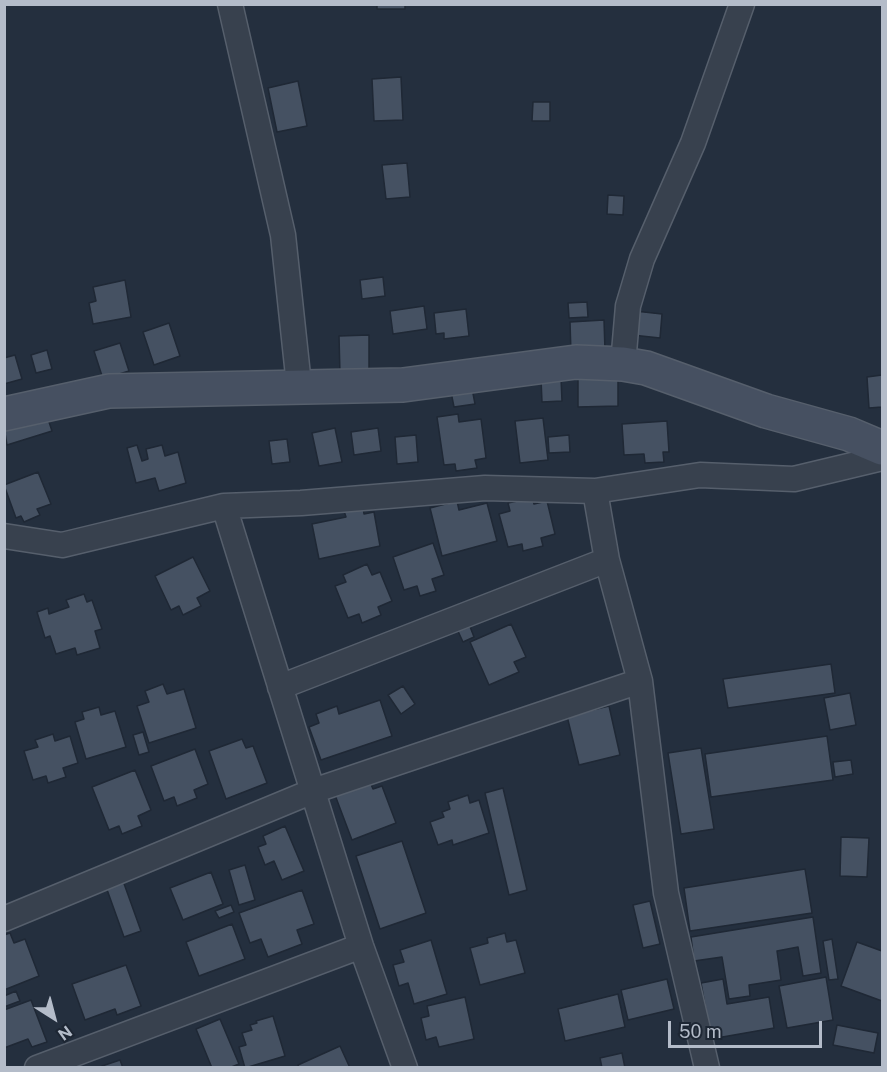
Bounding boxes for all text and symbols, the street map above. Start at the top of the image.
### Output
north arrow [24,988,84,1048]
scale bar [671,1009,826,1047]
text: 50 m [679,1021,722,1042]
text: N [54,1022,76,1044]

